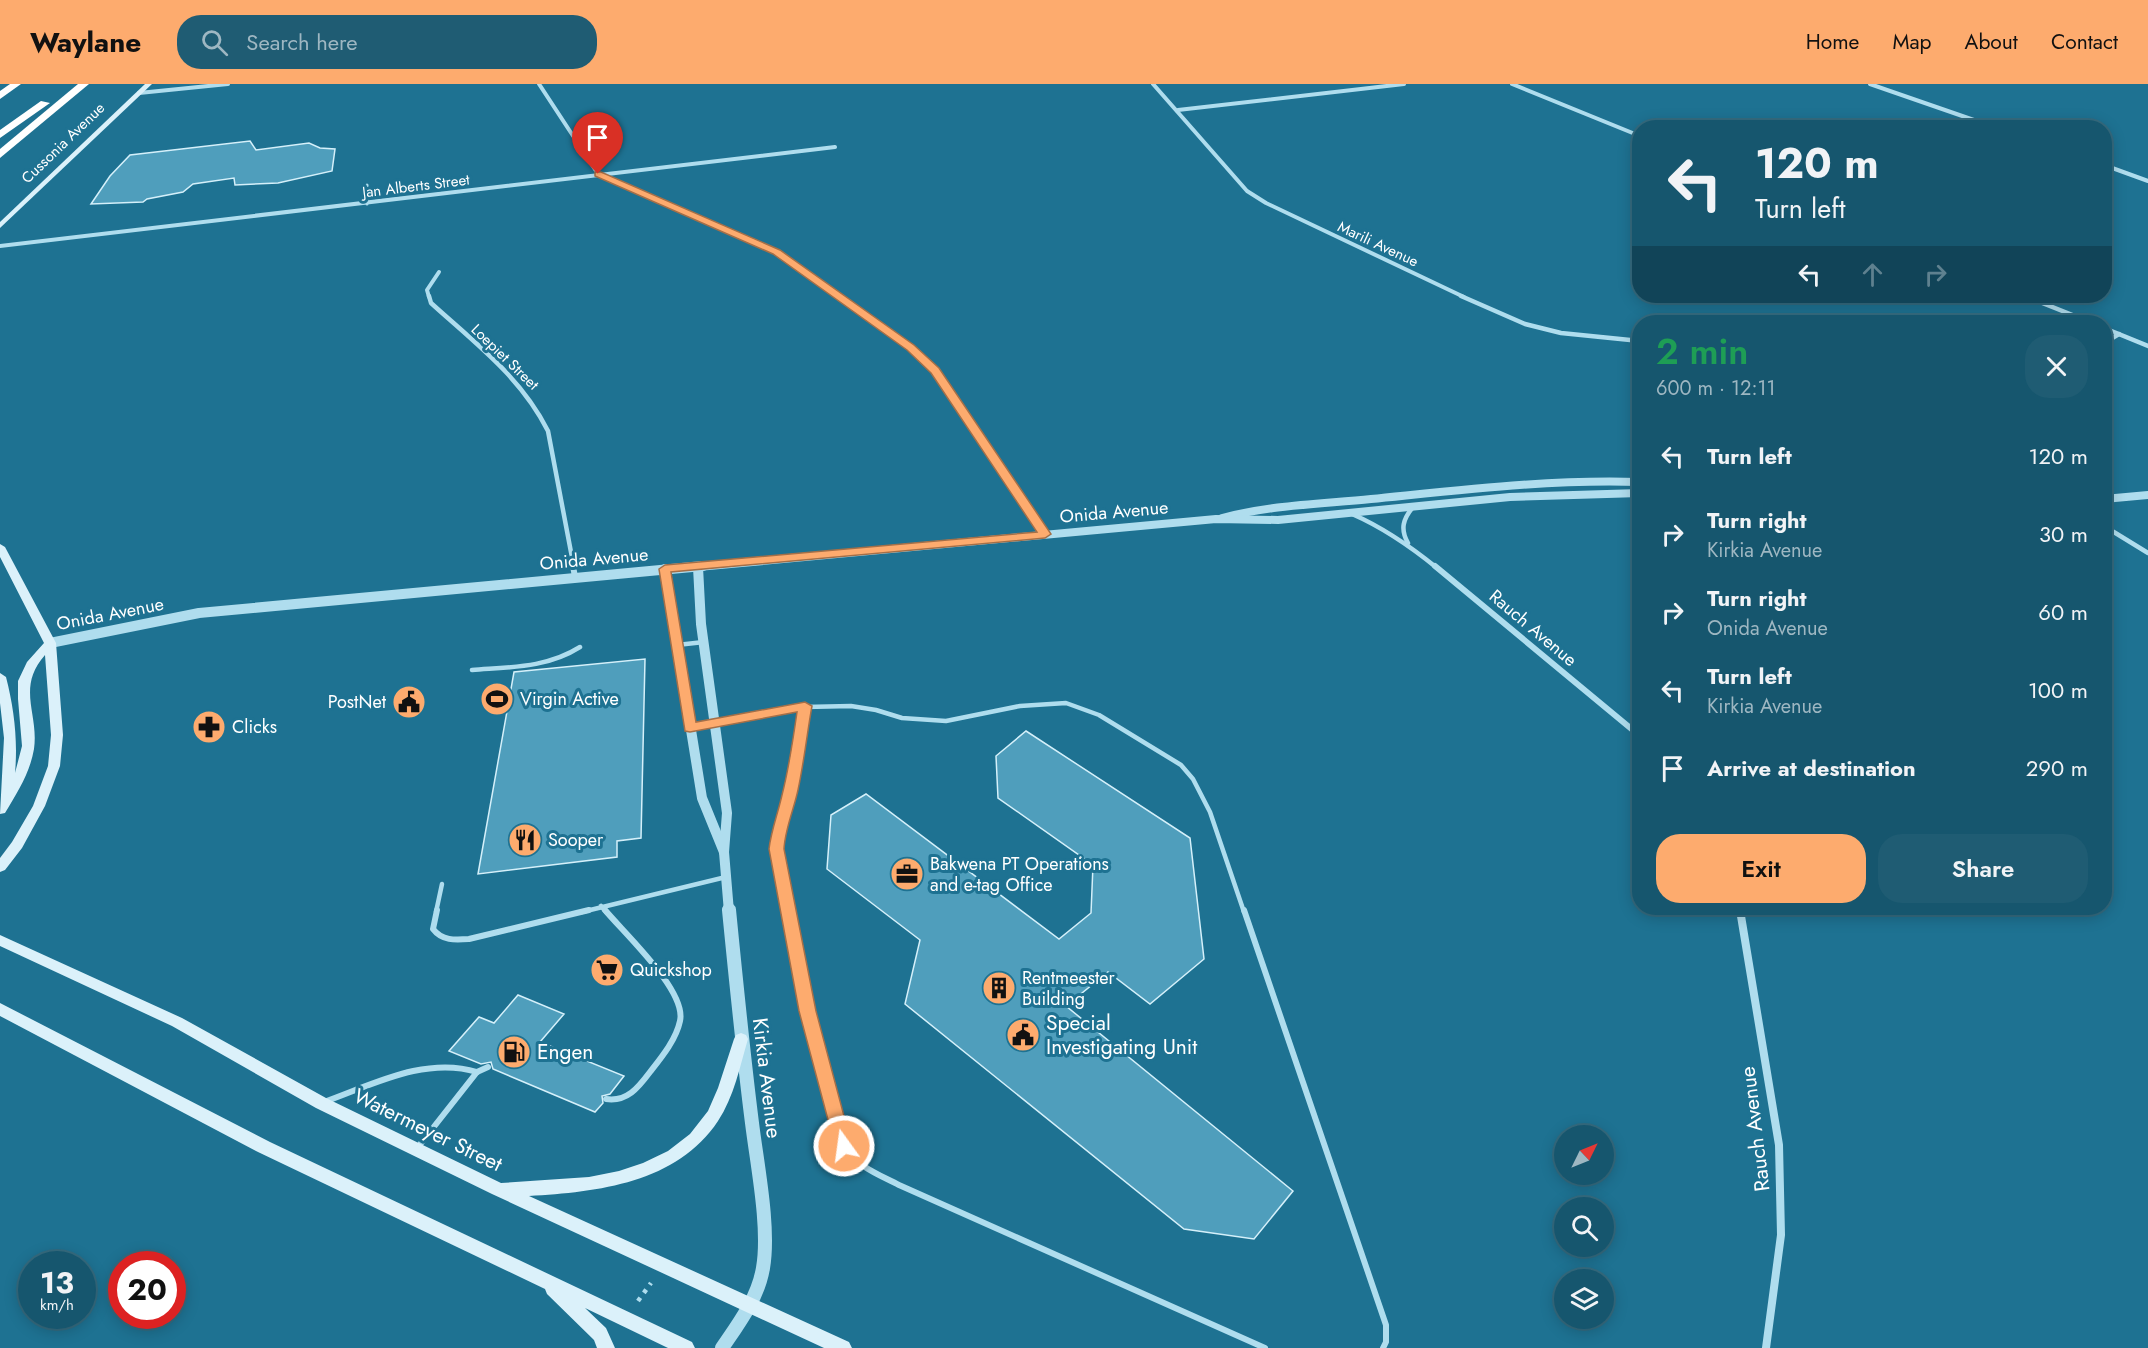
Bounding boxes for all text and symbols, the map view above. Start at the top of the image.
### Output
search box [177,15,597,69]
text: Waylane [30,22,141,63]
icon: search [198,26,231,59]
text: Search here [246,26,358,58]
text: Home [1806,27,1859,57]
text: Map [1892,27,1932,57]
text: About [1965,27,2018,57]
text: Contact [2051,27,2118,57]
street label: Cussonia Avenue [16,97,110,189]
pin [572,112,623,174]
icon: arrive [581,121,614,154]
text: 120 m [1755,133,1879,194]
icon: left [1656,144,1734,222]
street label: Jan Alberts Street [359,168,471,204]
text: Turn left [1755,189,1845,228]
street label: Marili Avenue [1334,216,1422,272]
icon: left [1793,258,1826,291]
icon: ahead [1856,258,1889,291]
icon: right [1919,258,1952,291]
street label: Loepiet Street [466,319,544,395]
text: 2 min [1656,325,1748,377]
button: close [2025,335,2088,398]
text: 600 m · 12:11 [1656,374,1776,403]
icon: left [1656,440,1689,473]
text: Turn left [1707,440,1792,472]
text: 120 m [2029,440,2088,472]
street label: Onida Avenue [1059,494,1169,530]
text: Turn right [1707,504,1807,536]
icon: right [1656,518,1689,551]
text: 30 m [2039,518,2088,550]
text: Kirkia Avenue [1707,536,1822,565]
street label: Onida Avenue [539,541,649,577]
text: Turn right [1707,582,1807,614]
street label: Rauch Avenue [1483,583,1583,673]
street label: Onida Avenue [54,591,166,637]
icon: right [1656,596,1689,629]
text: 60 m [2038,596,2088,628]
text: Onida Avenue [1707,614,1828,643]
text: Turn left [1707,660,1792,692]
icon: left [1656,674,1689,707]
text: 100 m [2028,674,2088,706]
sports icon: Virgin Active [479,681,515,717]
public building icon: PostNet [391,684,427,720]
place label: Virgin Active [520,686,619,712]
place label: PostNet [328,689,387,715]
text: Kirkia Avenue [1707,692,1822,721]
pharmacy icon: Clicks [191,709,227,745]
place label: Clicks [232,714,277,740]
icon: arrive [1656,752,1689,785]
text: Arrive at destination [1707,752,1916,784]
text: 290 m [2026,752,2088,784]
restaurant icon: Sooper [507,822,543,858]
place label: Sooper [548,827,604,853]
button: Exit [1656,834,1866,903]
button: Share [1878,834,2088,903]
place label: Bakwena PT Operations and e-tag Office [930,851,1109,898]
office icon: Bakwena PT Operations and e-tag Office [889,856,925,892]
supermarket icon: Quickshop [589,952,625,988]
place label: Quickshop [630,957,712,983]
place label: Rentmeester Building [1022,965,1116,1012]
building icon: Rentmeester Building [981,970,1017,1006]
place label: Special Investigating Unit [1046,1008,1197,1062]
street label: Kirkia Avenue [745,1016,789,1140]
public building icon: Special Investigating Unit [1005,1017,1041,1053]
fuel station icon: Engen [496,1034,532,1070]
place label: Engen [537,1037,593,1067]
street label: Rauch Avenue [1732,1065,1778,1193]
street label: Watermeyer Street [349,1081,507,1179]
position arrow [812,1114,876,1178]
north arrow [1554,1125,1614,1185]
map controls [1554,1125,1614,1329]
button: search [1554,1197,1614,1257]
speed limit sign: 20 [108,1251,186,1329]
text: 13 [40,1261,74,1304]
button: layers [1554,1269,1614,1329]
text: km/h [40,1294,74,1316]

